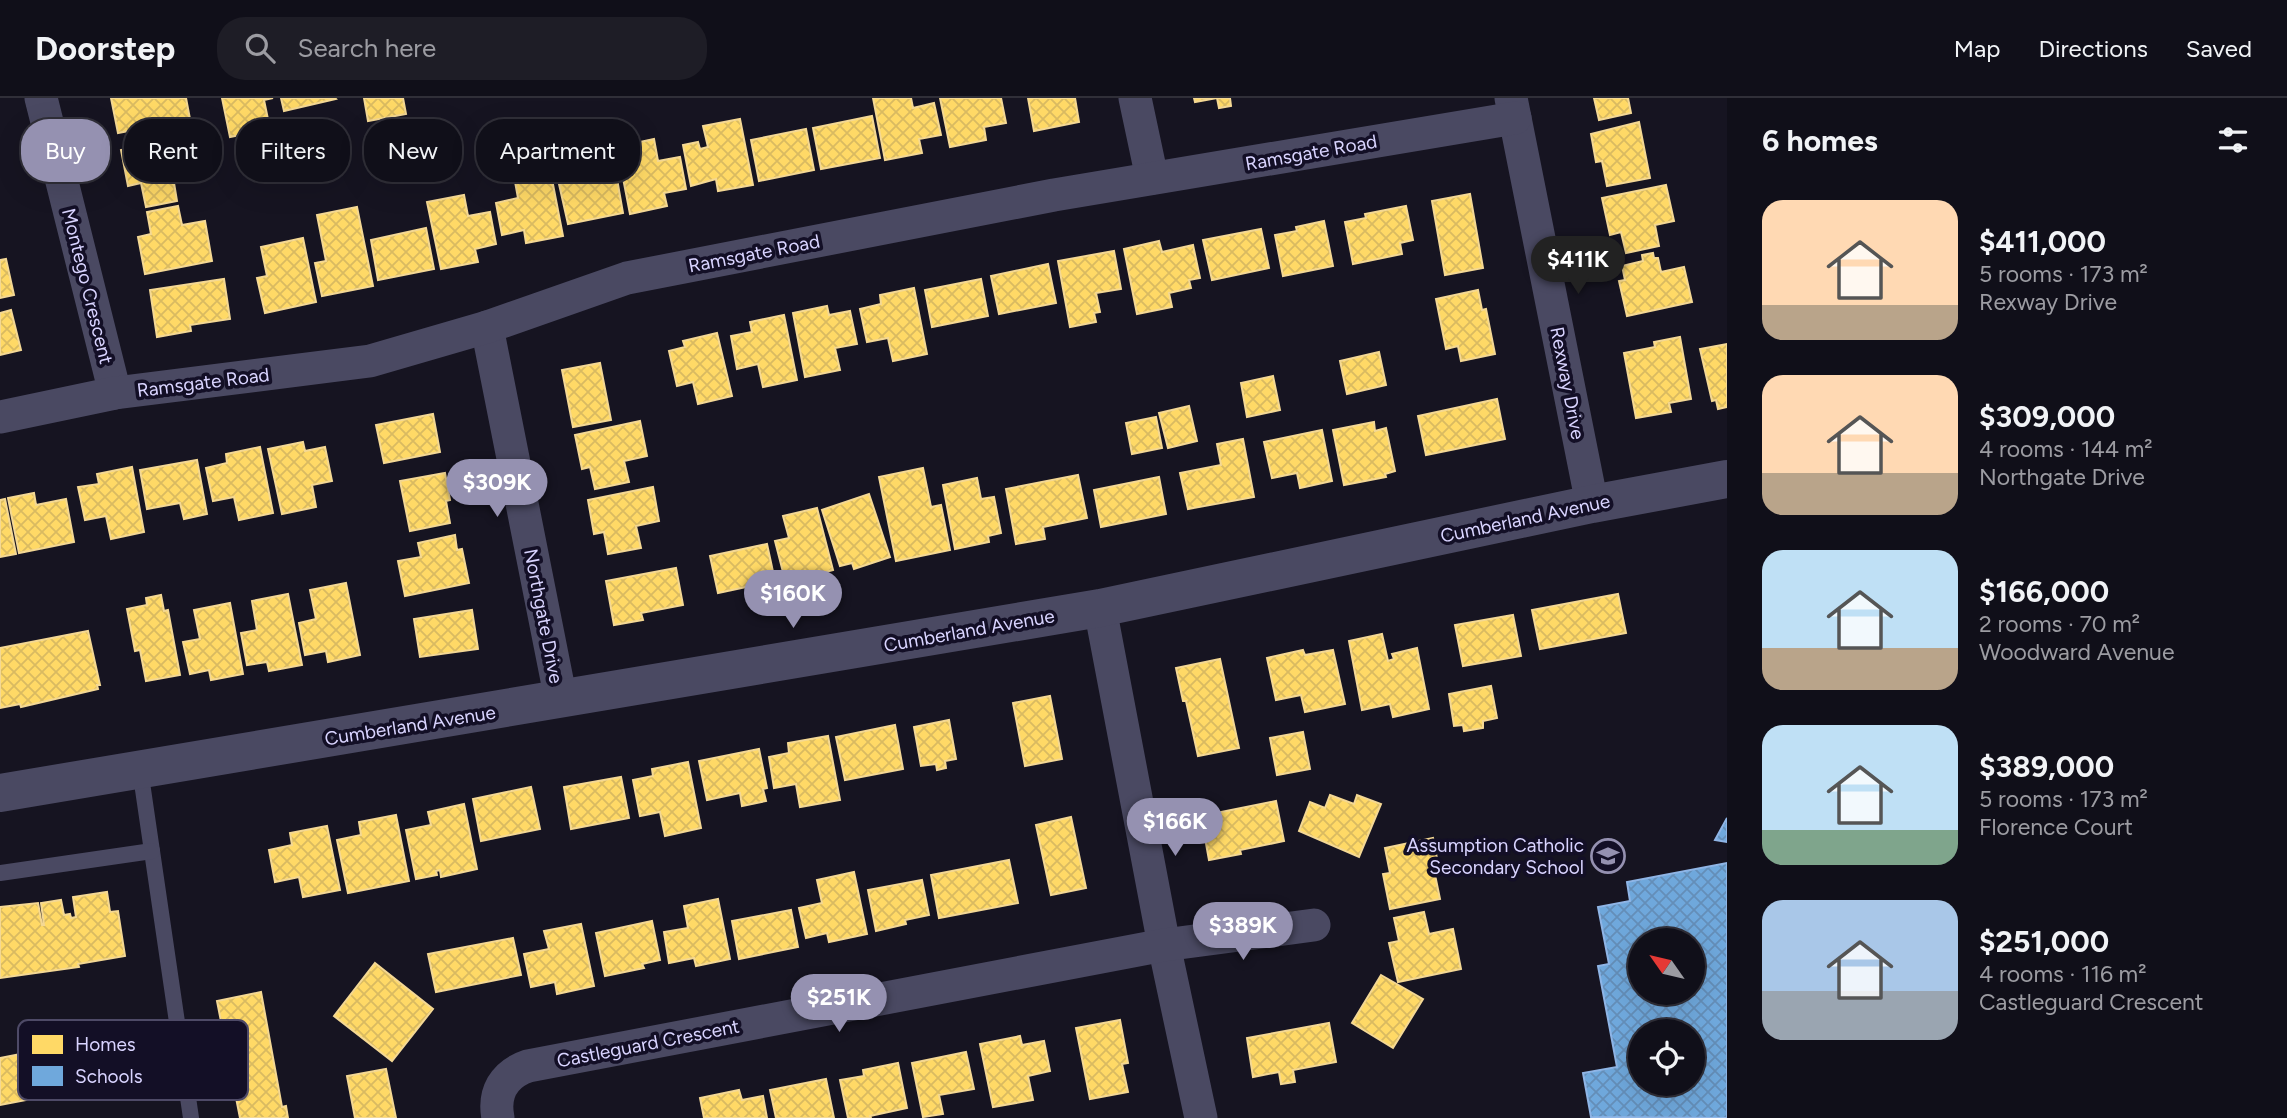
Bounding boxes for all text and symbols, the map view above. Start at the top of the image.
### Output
search box [217,17,707,80]
text: Doorstep [35,29,175,68]
icon: search [241,29,279,67]
text: Search here [297,32,436,64]
text: Map [1954,34,2000,63]
text: Directions [2038,34,2148,63]
text: Saved [2186,34,2252,63]
chip: Buy [21,119,110,182]
chip: Rent [124,119,222,182]
chip: Filters [236,119,350,182]
chip: New [364,119,462,182]
chip: Apartment [476,119,640,182]
icon: filters [2214,121,2252,159]
text: 6 homes [1762,122,1878,159]
street label: Ramsgate Road [1243,130,1379,175]
street label: Montego Crescent [57,206,118,366]
text: $411,000 [1979,223,2106,260]
icon: home [1818,228,1902,312]
street label: Ramsgate Road [686,229,822,278]
pin: $411K [1529,236,1627,296]
text: $411K [1547,245,1609,273]
text: 5 rooms · 173 m² [1979,260,2148,288]
text: Rexway Drive [1979,288,2117,316]
street label: Rexway Drive [1545,325,1590,441]
street label: Ramsgate Road [135,363,271,402]
text: $309,000 [1979,398,2115,435]
icon: home [1818,403,1902,487]
text: 4 rooms · 144 m² [1979,435,2153,463]
pin: $309K [448,460,546,519]
text: Northgate Drive [1979,463,2145,491]
text: $309K [462,468,532,496]
street label: Cumberland Avenue [1438,489,1612,548]
street label: Northgate Drive [519,547,568,685]
pin: $160K [744,570,842,630]
text: $166,000 [1979,573,2109,610]
icon: home [1818,578,1902,662]
text: $160K [760,579,826,607]
street label: Cumberland Avenue [882,604,1056,657]
text: 2 rooms · 70 m² [1979,610,2140,638]
text: Woodward Avenue [1979,638,2175,666]
street label: Cumberland Avenue [323,701,497,750]
text: $389,000 [1979,748,2114,785]
icon: home [1818,753,1902,837]
text: 5 rooms · 173 m² [1979,785,2148,813]
pin: $166K [1126,798,1224,858]
text: $166K [1143,807,1207,835]
text: Florence Court [1979,813,2133,841]
place label: Assumption Catholic Secondary School [1406,834,1584,879]
school or university icon: Assumption Catholic Secondary School [1589,837,1627,875]
pin: $389K [1194,902,1292,962]
text: $389K [1209,911,1277,939]
text: $251,000 [1979,923,2109,960]
north arrow [1628,928,1704,1004]
map controls [1628,928,1705,1096]
icon: home [1818,928,1902,1012]
text: 4 rooms · 116 m² [1979,960,2147,988]
pin: $251K [790,974,888,1034]
text: $251K [807,983,871,1011]
text: Castleguard Crescent [1979,988,2204,1016]
street label: Castleguard Crescent [555,1015,741,1072]
button: locate [1628,1019,1705,1096]
legend [18,1020,248,1100]
text: Homes [75,1033,136,1056]
text: Schools [75,1065,143,1088]

